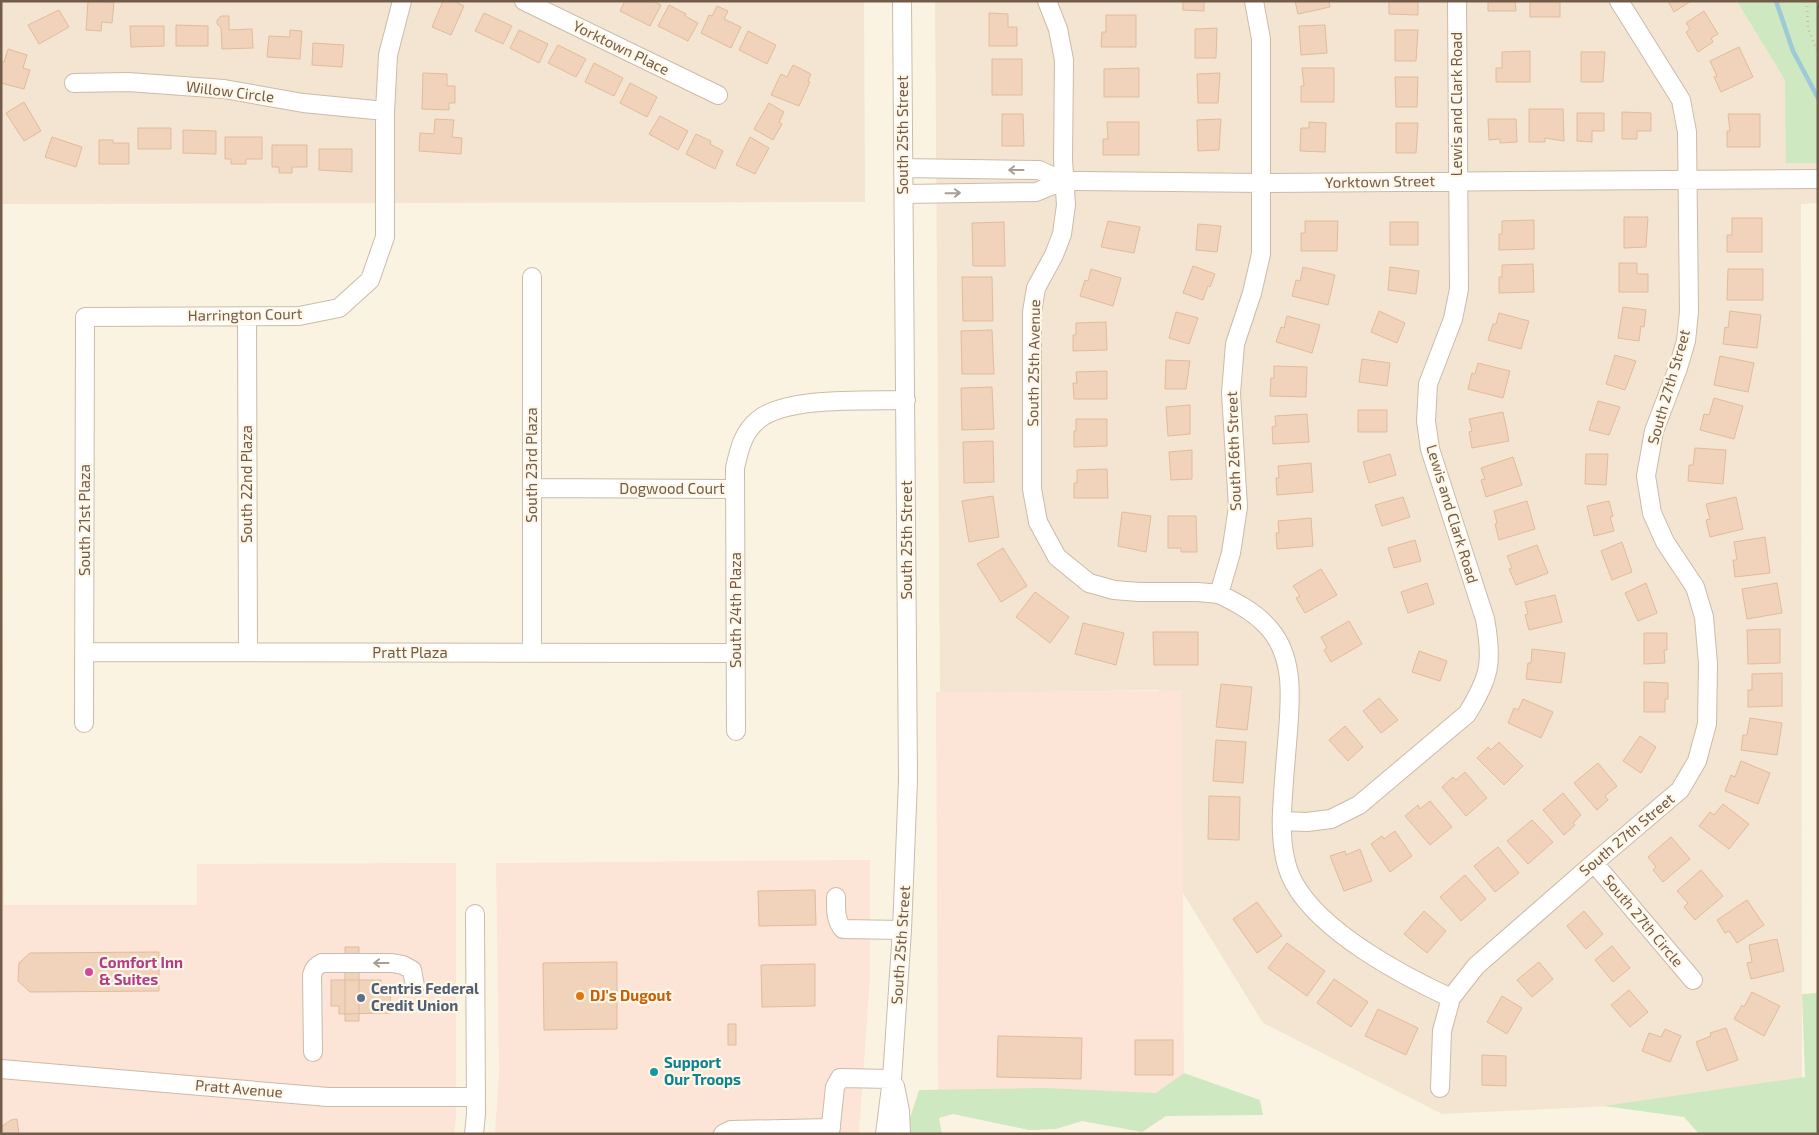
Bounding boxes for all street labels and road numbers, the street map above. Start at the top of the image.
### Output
street label: Yorktown Place [570,16,673,78]
street label: Lewis and Clark Road [1447,32,1465,176]
street label: South 25th Street [893,75,911,195]
street label: Willow Circle [185,77,275,105]
street label: Yorktown Street [1325,171,1435,191]
street label: South 25th Avenue [1023,299,1043,427]
street label: Harrington Court [187,304,303,324]
street label: South 27th Street [1643,327,1693,446]
street label: South 26th Street [1222,391,1244,511]
street label: South 23rd Plaza [522,407,540,523]
street label: South 22nd Plaza [237,425,255,543]
street label: Lewis and Clark Road [1423,442,1483,585]
street label: South 21st Plaza [75,464,93,576]
street label: Dogwood Court [619,479,725,497]
street label: South 25th Street [897,480,915,600]
street label: South 24th Plaza [726,552,744,668]
street label: Pratt Plaza [372,643,448,661]
street label: South 27th Street [1575,789,1678,879]
street label: South 27th Circle [1600,870,1688,970]
street label: South 25th Street [887,885,913,1005]
street label: Pratt Avenue [195,1075,284,1101]

